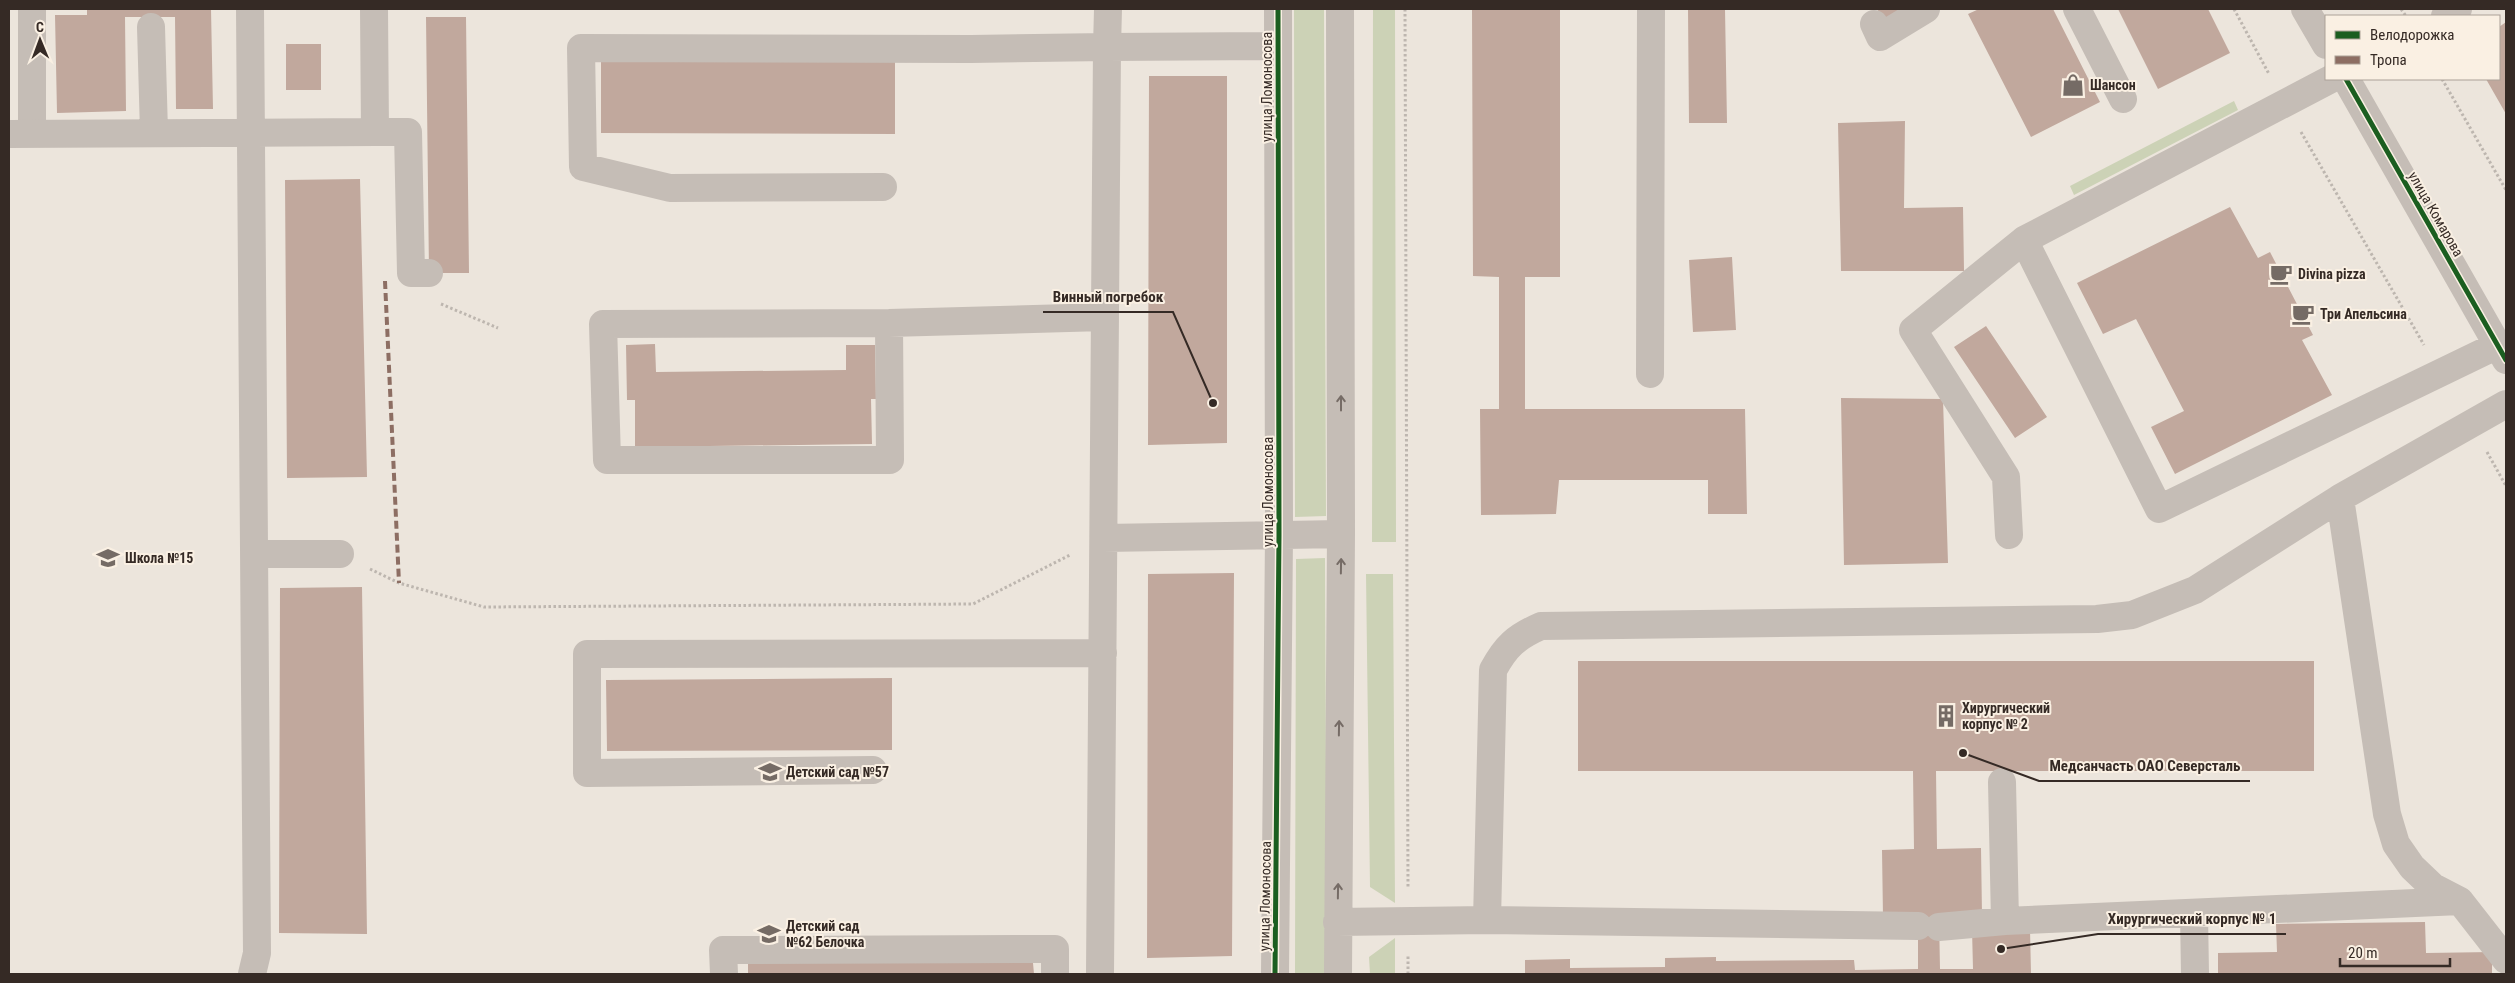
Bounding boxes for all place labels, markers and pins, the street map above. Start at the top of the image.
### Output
shop icon: Шансон [2060,72,2086,98]
place label: Шансон [2090,77,2136,93]
cafe icon: Divina pizza [2268,261,2294,287]
place label: Divina pizza [2298,266,2366,282]
callout: Винный погребок [1043,282,1173,312]
cafe icon: Три Апельсина [2290,301,2316,327]
place label: Три Апельсина [2320,306,2407,322]
school or university icon: Школа №15 [95,545,121,571]
place label: Школа №15 [125,550,193,566]
place label: Хирургический корпус № 2 [1962,700,2050,732]
building icon: Хирургический корпус № 2 [1933,703,1959,729]
callout: Медсанчасть ОАО Северсталь [2039,751,2250,781]
school or university icon: Детский сад №57 [757,759,783,785]
place label: Детский сад №57 [786,764,889,780]
callout: Хирургический корпус № 1 [2098,904,2286,934]
place label: Детский сад №62 Белочка [786,918,865,950]
school or university icon: Детский сад №62 Белочка [756,921,782,947]

